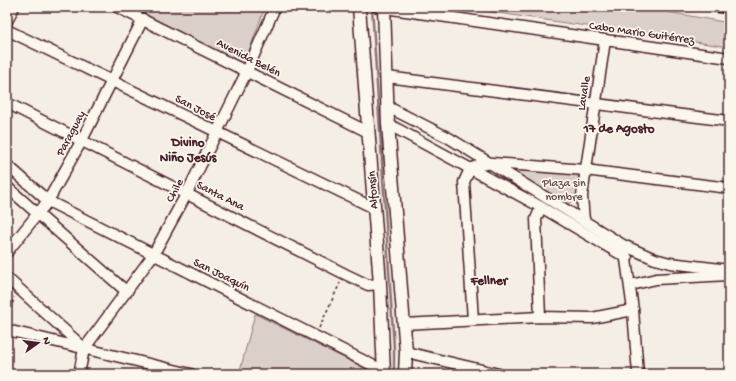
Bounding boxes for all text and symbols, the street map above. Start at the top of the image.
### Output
street label: Cabo Mario Guitérrez [588,20,696,48]
street label: Avenida Belén [214,37,283,81]
street label: Lavalle [575,74,595,111]
street label: San José [172,93,219,125]
street label: Paraguay [54,109,90,160]
district label: 17 de Agosto [582,122,655,137]
district label: Divino Niño Jesús [160,136,218,166]
street label: Alfonsín [366,170,382,209]
street label: Chile [164,176,188,205]
park label: Plaza sin nombre [541,177,586,205]
street label: Santa Ana [194,179,247,215]
street label: San Joaquín [191,256,252,296]
district label: Fellner [470,274,509,289]
north arrow [18,323,58,363]
text: N [39,336,52,346]

